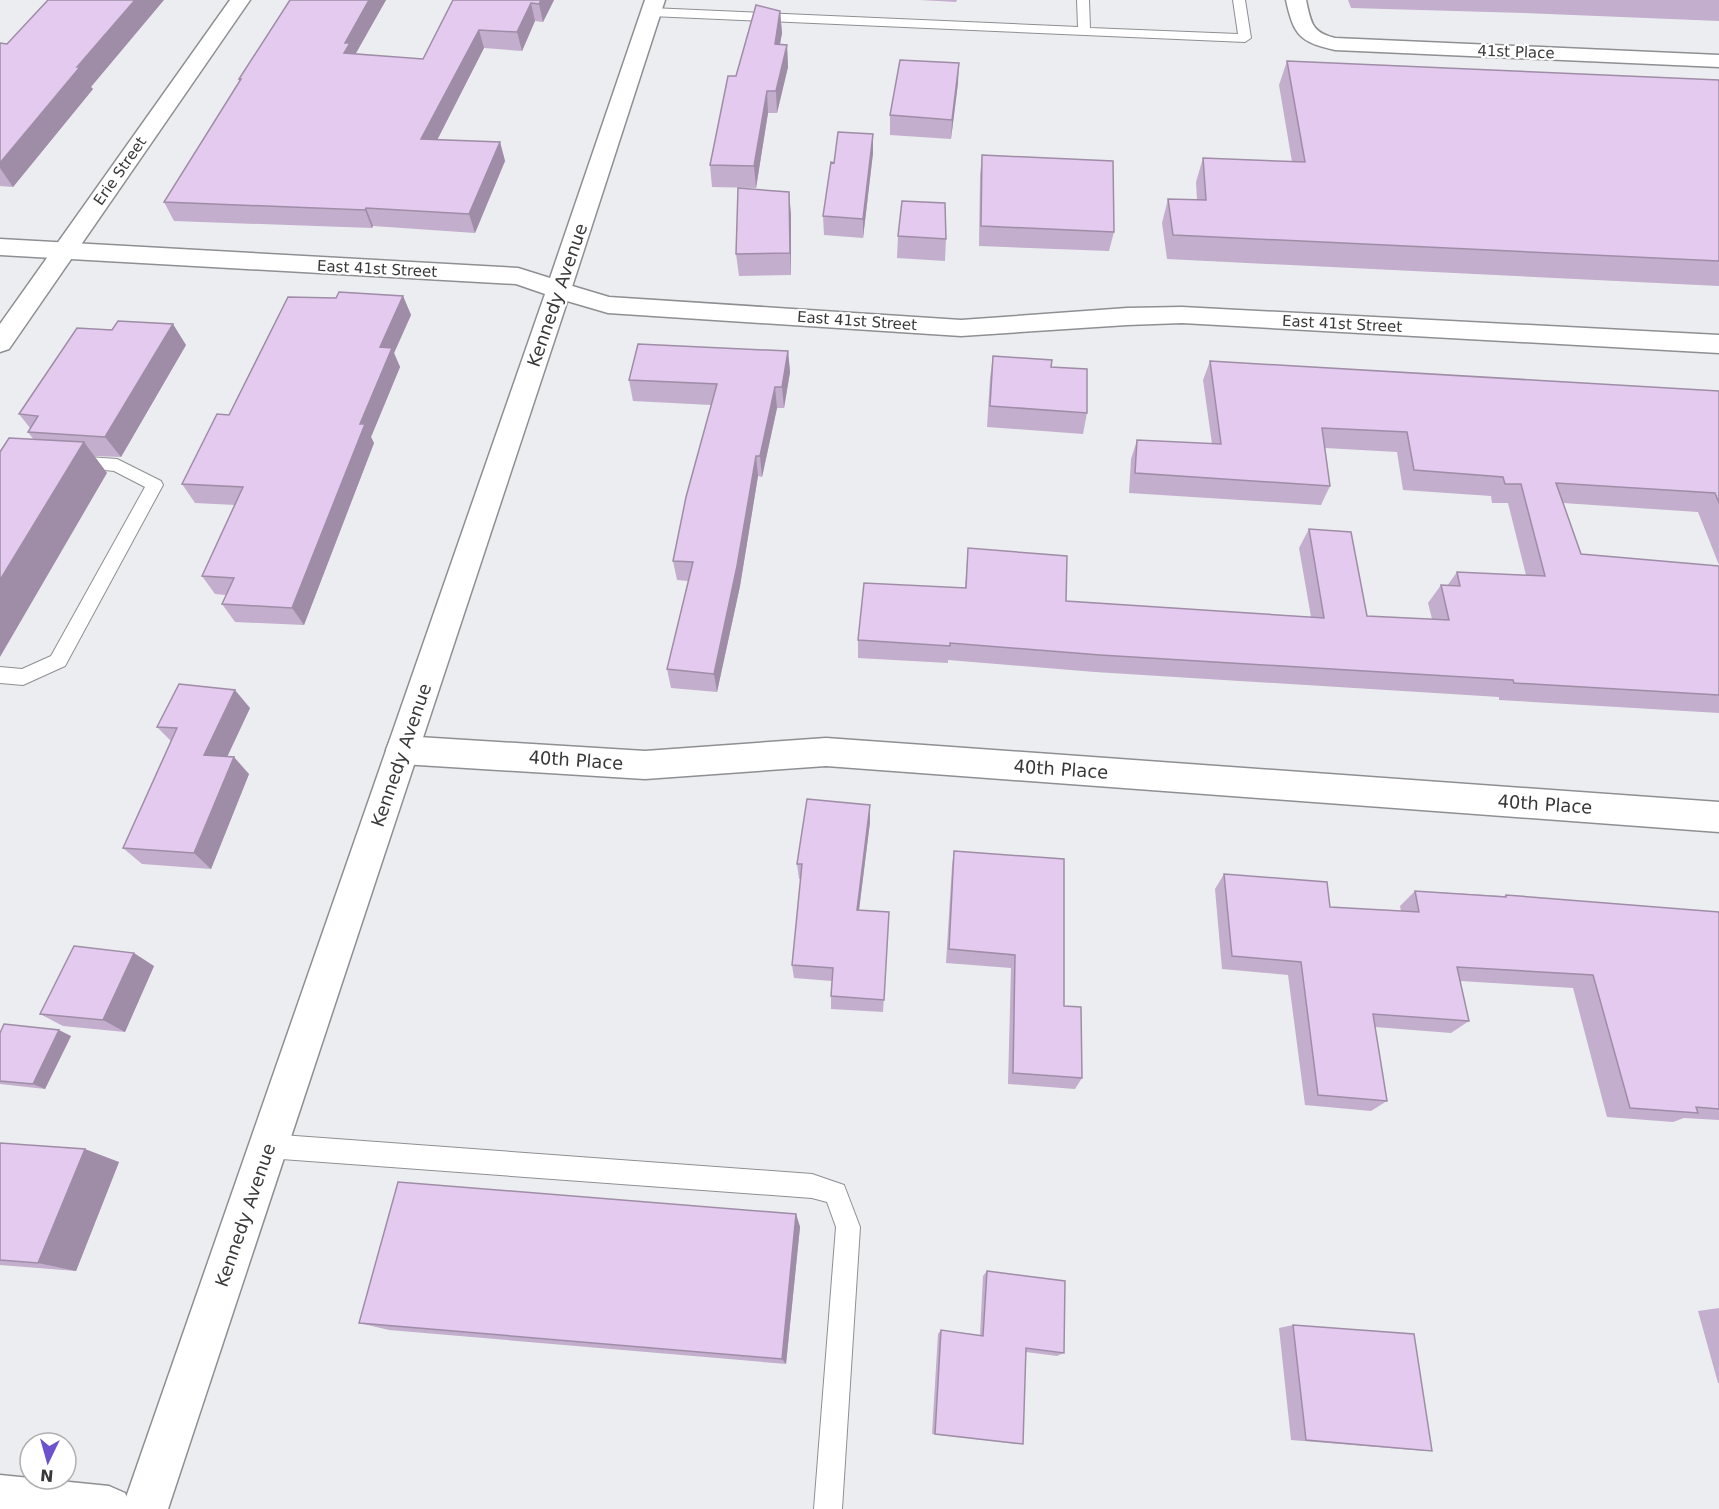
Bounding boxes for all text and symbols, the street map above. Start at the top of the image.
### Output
street label: 41st Place [1477,42,1555,62]
street label: Erie Street [90,133,150,209]
street label: Kennedy Avenue [523,220,591,370]
street label: East 41st Street [316,257,438,281]
street label: East 41st Street [796,308,918,334]
street label: East 41st Street [1281,312,1403,336]
street label: Kennedy Avenue [367,680,435,830]
street label: 40th Place [528,746,624,774]
street label: 40th Place [1013,755,1109,783]
street label: 40th Place [1497,790,1593,818]
street label: Kennedy Avenue [211,1140,279,1290]
north arrow [18,1431,78,1491]
text: N [39,1465,54,1485]

